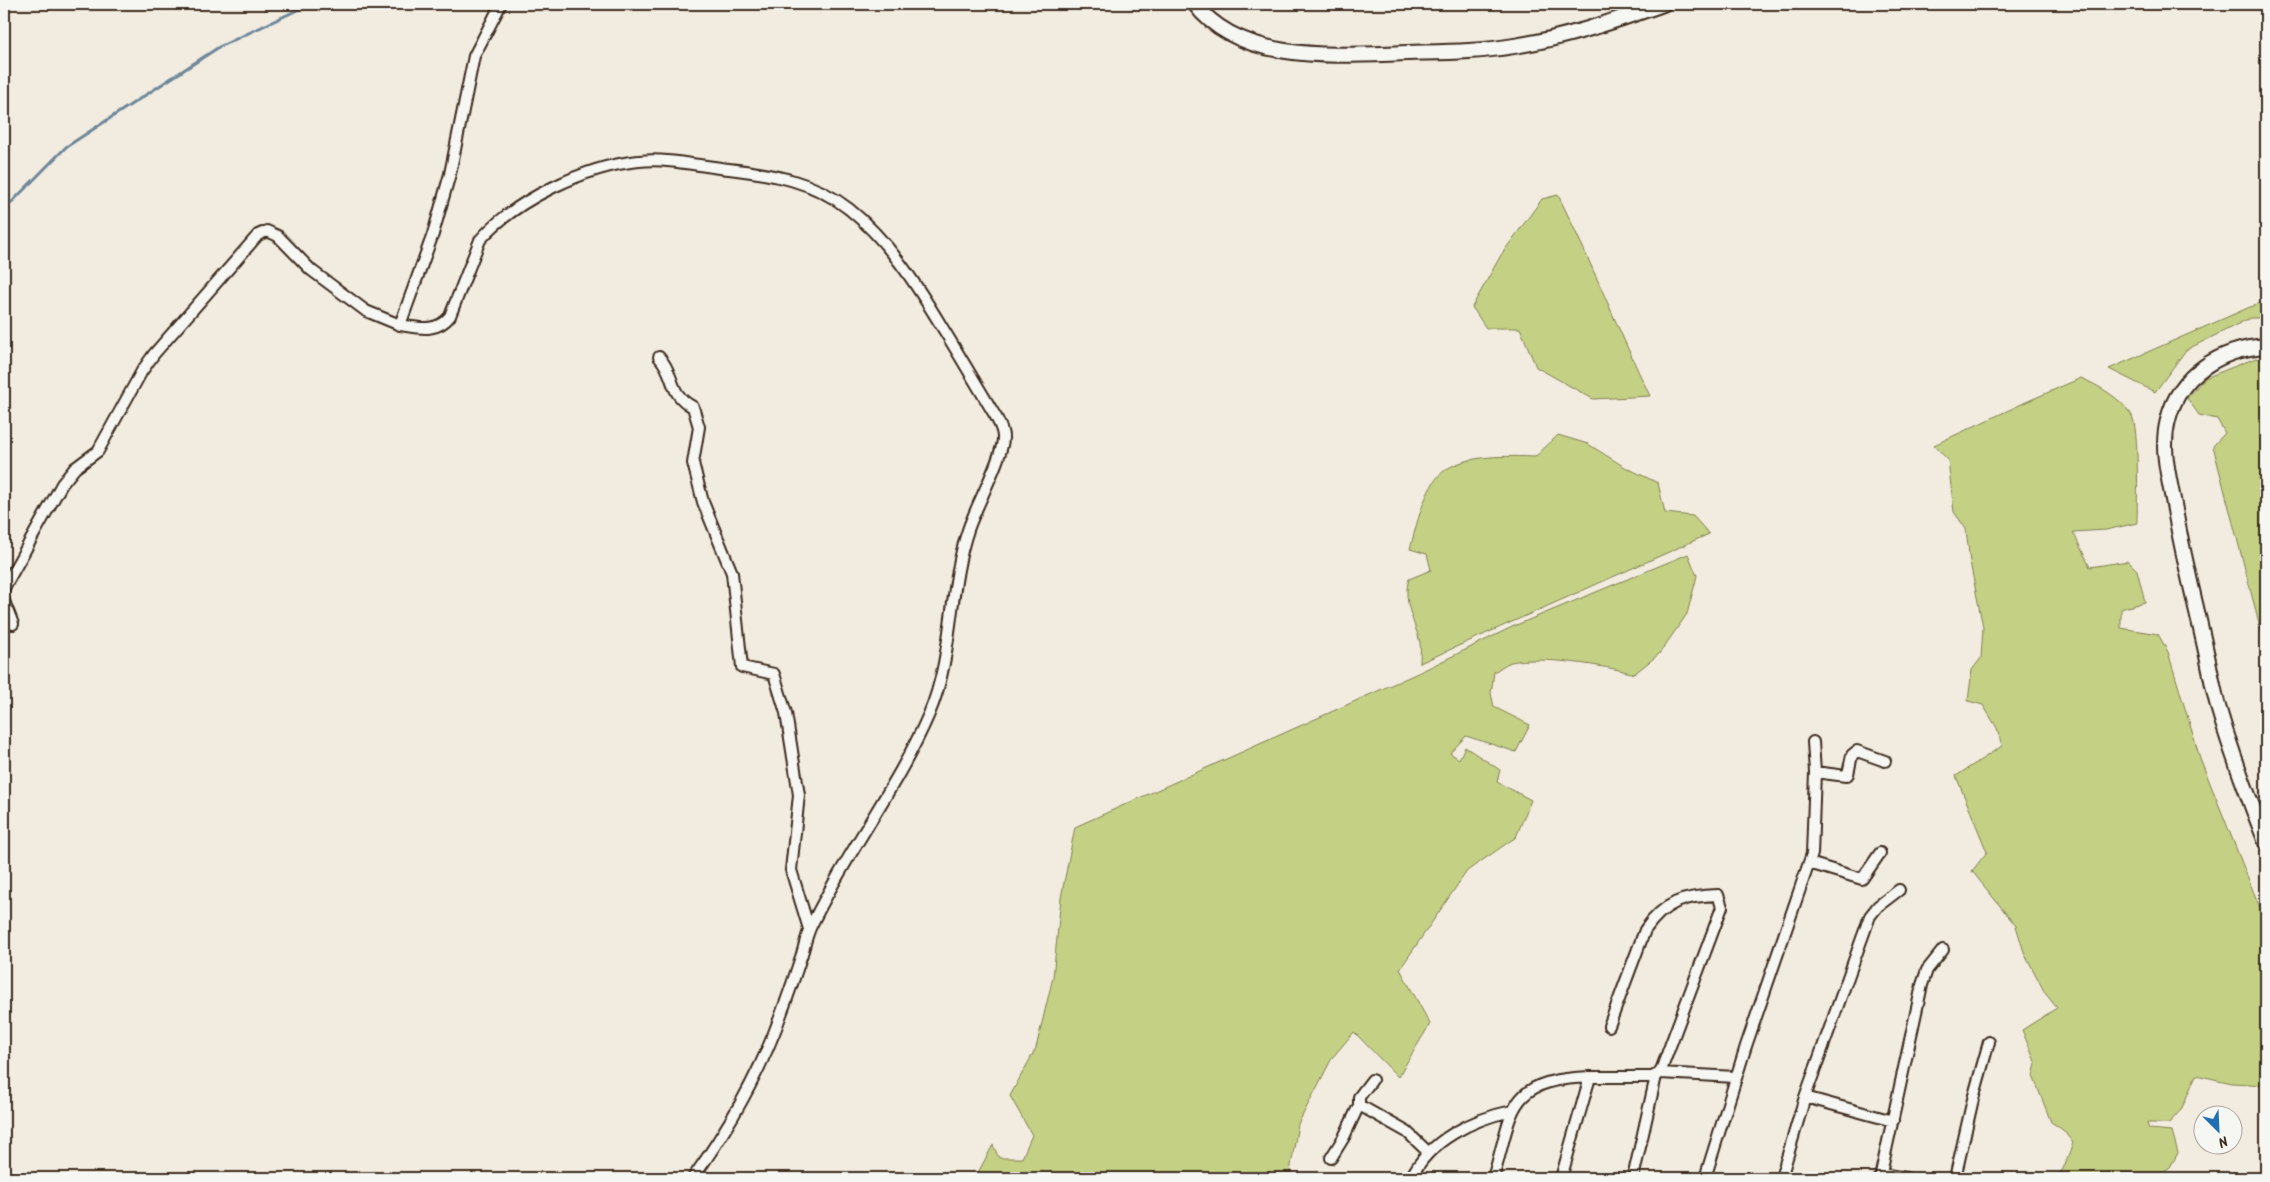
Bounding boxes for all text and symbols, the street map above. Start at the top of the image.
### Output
north arrow [2192,1104,2242,1154]
text: N [2214,1129,2231,1153]

